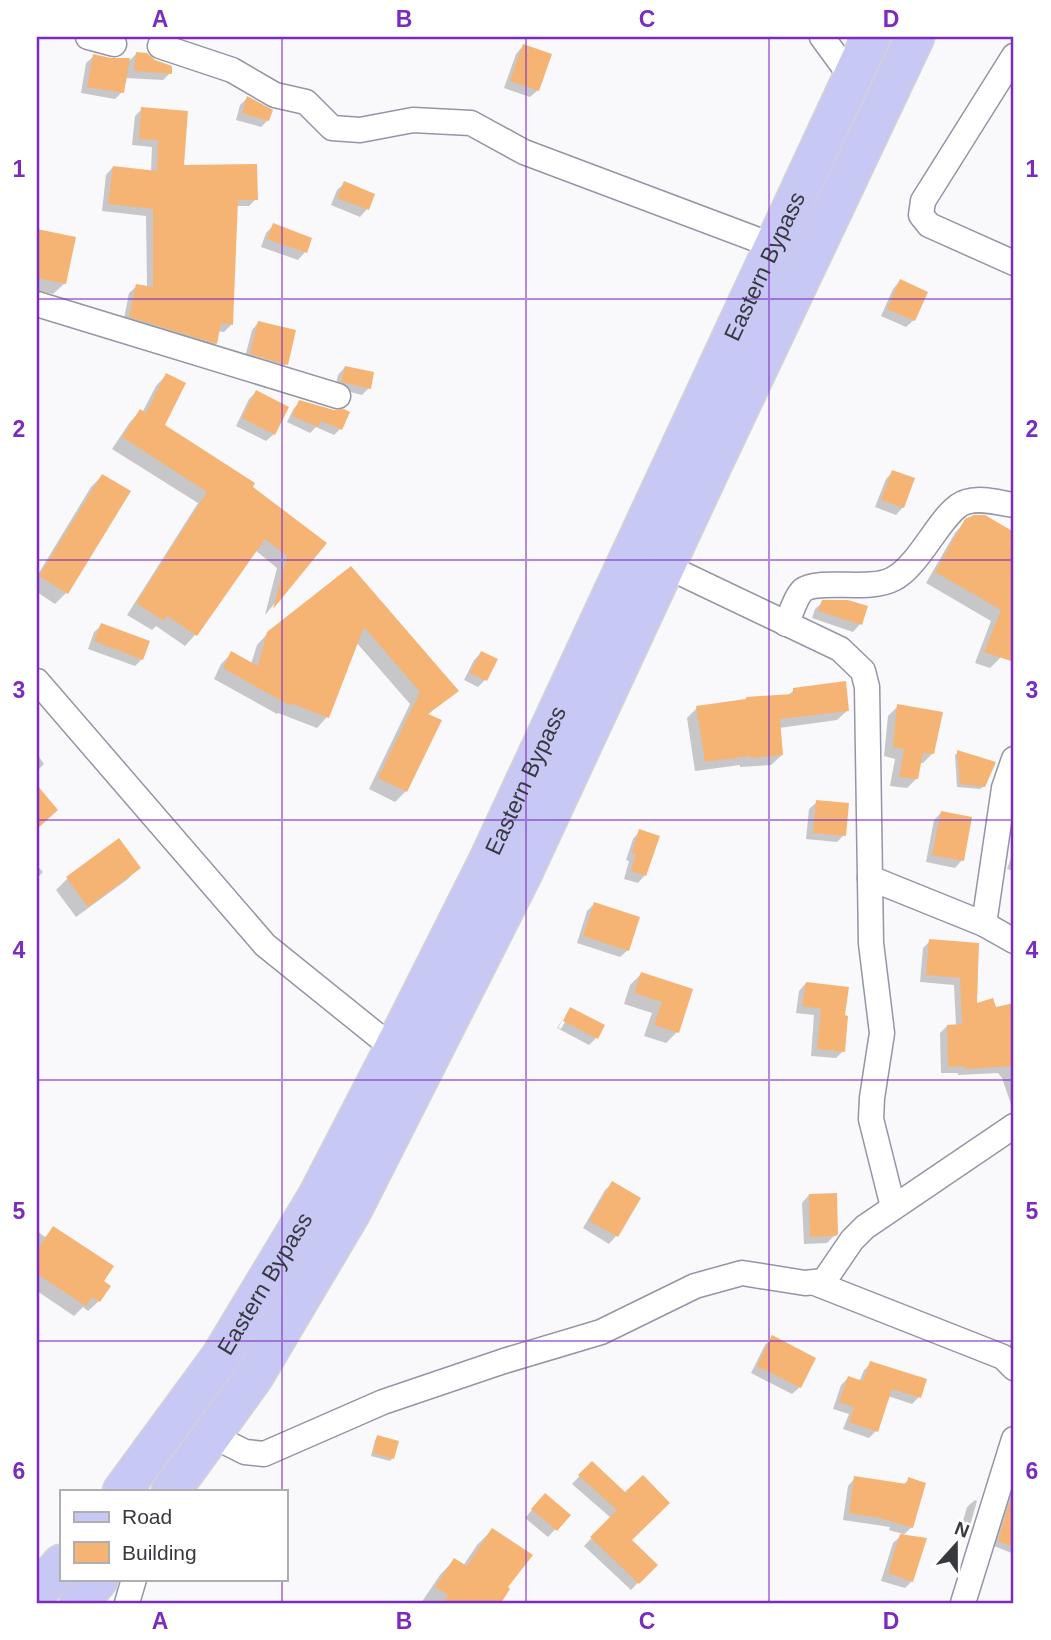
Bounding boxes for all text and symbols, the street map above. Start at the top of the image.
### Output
text: A [152,6,168,32]
text: B [396,6,412,32]
text: C [639,6,655,32]
text: D [883,6,899,32]
text: 1 [13,156,26,182]
text: 1 [1026,156,1039,182]
street label: Eastern Bypass [719,188,810,345]
text: 2 [13,416,25,442]
text: 2 [1026,416,1038,442]
text: 3 [13,677,25,703]
text: 3 [1026,677,1038,703]
street label: Eastern Bypass [480,702,571,859]
text: 4 [13,937,26,963]
text: 4 [1026,937,1039,963]
text: 5 [13,1198,26,1224]
text: 5 [1026,1198,1039,1224]
street label: Eastern Bypass [212,1208,317,1359]
text: 6 [13,1458,25,1484]
text: 6 [1026,1458,1038,1484]
legend [60,1490,287,1580]
text: Road [122,1505,172,1528]
north arrow [922,1510,992,1580]
text: N [952,1517,972,1542]
text: Building [122,1541,197,1564]
text: A [152,1608,168,1634]
text: B [396,1608,412,1634]
text: C [639,1608,655,1634]
text: D [883,1608,899,1634]

